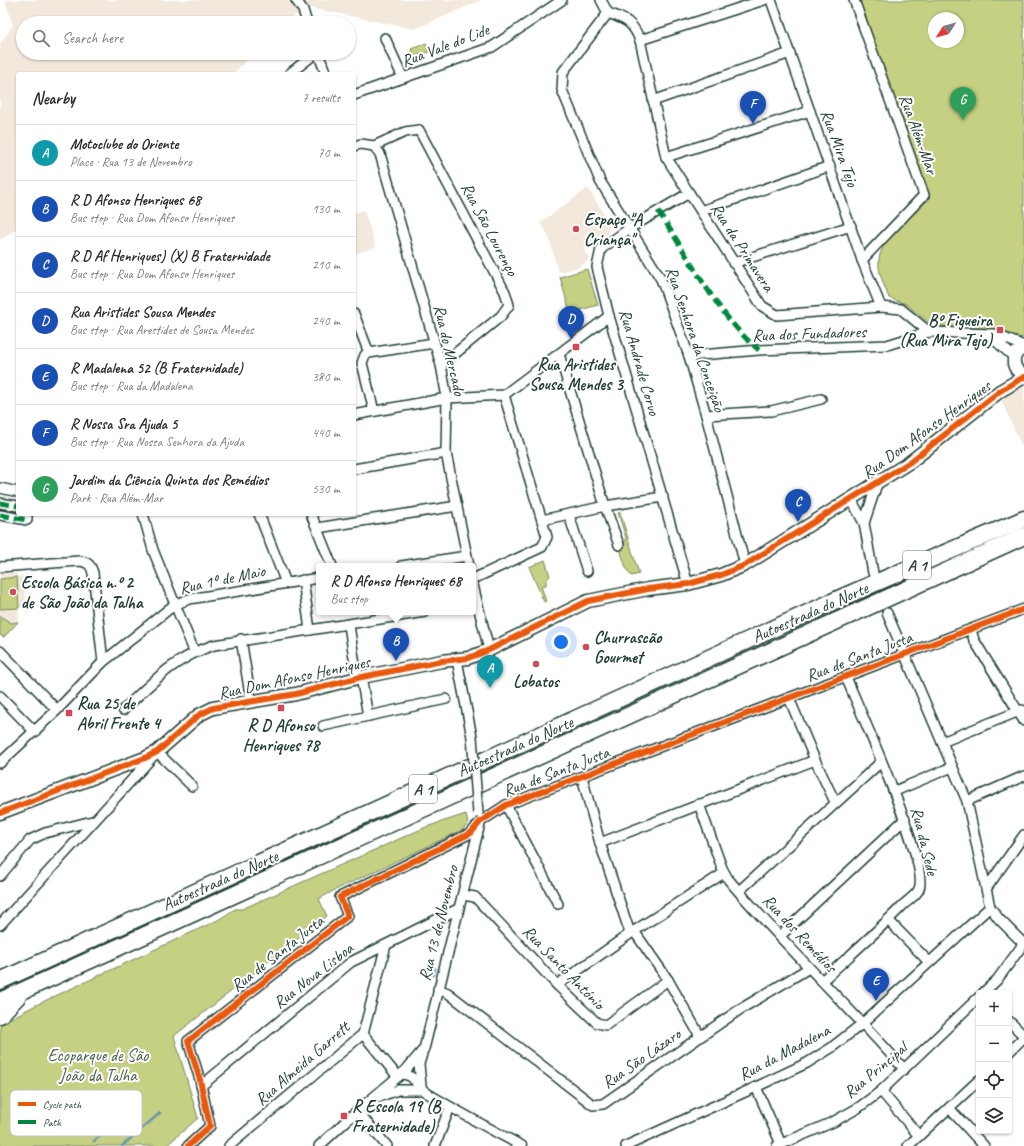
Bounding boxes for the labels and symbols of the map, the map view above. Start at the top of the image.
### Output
north arrow [928,12,964,48]
street label: Rua Vale do Lide [398,19,493,72]
pin: G [950,87,976,120]
pin: F [740,91,766,124]
street label: Rua Além-Mar [894,91,943,179]
street label: Rua Mira Tejo [816,107,863,190]
street label: Rua São Lourenço [456,179,523,280]
street label: Rua da Primavera [706,199,780,297]
place label: Espaço "A Criança" [584,209,643,250]
marker: Espaço "A Criança" [571,224,581,234]
street label: Rua Senhora da Conceição [661,264,731,415]
street label: Rua do Mercado [429,303,470,398]
pin: D [558,306,584,339]
street label: Rua Andrade Corvo [614,307,665,419]
place label: Bº Figueira (Rua Mira Tejo) [899,310,994,351]
street label: Rua dos Fundadores [752,321,868,346]
marker: Bº Figueira (Rua Mira Tejo) [995,325,1005,335]
marker: Rua Aristides Sousa Mendes 3 [571,342,581,352]
place label: Rua Aristides Sousa Mendes 3 [529,354,624,395]
street label: Rua Dom Afonso Henriques [858,375,996,483]
pin: C [785,489,811,522]
road number: A 1 [903,551,931,579]
street label: Rua 1º de Maio [177,560,268,599]
place label: Escola Básica n.º 2 de São João da Talha [21,572,144,613]
street label: Autoestrada do Norte [749,577,873,647]
marker: Escola Básica n.º 2 de São João da Talha [8,587,18,597]
street label: Rua de Santa Justa [803,626,917,686]
place label: Churrascão Gourmet [594,627,663,668]
pin: B [383,628,409,661]
your location [551,632,571,652]
marker: Churrascão Gourmet [581,642,591,652]
street label: Rua Dom Afonso Henriques [216,651,373,704]
pin: A [477,655,503,688]
marker: Lobatos [531,659,541,669]
place label: Lobatos [513,671,561,692]
place label: Rua 25 de Abril Frente 4 [77,693,163,734]
marker: R D Afonso Henriques 78 [276,703,286,713]
marker: Rua 25 de Abril Frente 4 [64,708,74,718]
street label: Autoestrada do Norte [454,711,578,781]
place label: R D Afonso Henriques 78 [243,715,322,756]
street label: Rua de Santa Justa [500,741,614,801]
road number: A 1 [409,775,437,803]
street label: Rua da Sede [906,805,943,879]
street label: Autoestrada do Norte [159,845,283,915]
street label: Rua 13 de Novembro [414,862,463,983]
street label: Rua dos Remédios [758,890,842,978]
street label: Rua de Santa Justa [227,910,329,996]
street label: Rua Santo António [518,921,610,1015]
street label: Rua Nova Lisboa [269,937,359,1013]
pin: E [863,968,889,1001]
street label: Rua Almeida Garrett [251,1015,356,1110]
street label: Rua da Madalena [735,1019,835,1085]
street label: Rua São Lázaro [598,1023,686,1093]
street label: Rua Principal [839,1036,914,1103]
park label: Ecoparque de São João da Talha [48,1045,149,1086]
legend [10,1090,142,1136]
place label: R Escola 19 (B Fraternidade) [352,1096,443,1137]
text: Cycle path [43,1097,82,1111]
marker: R Escola 19 (B Fraternidade) [339,1111,349,1121]
text: Path [43,1115,62,1129]

